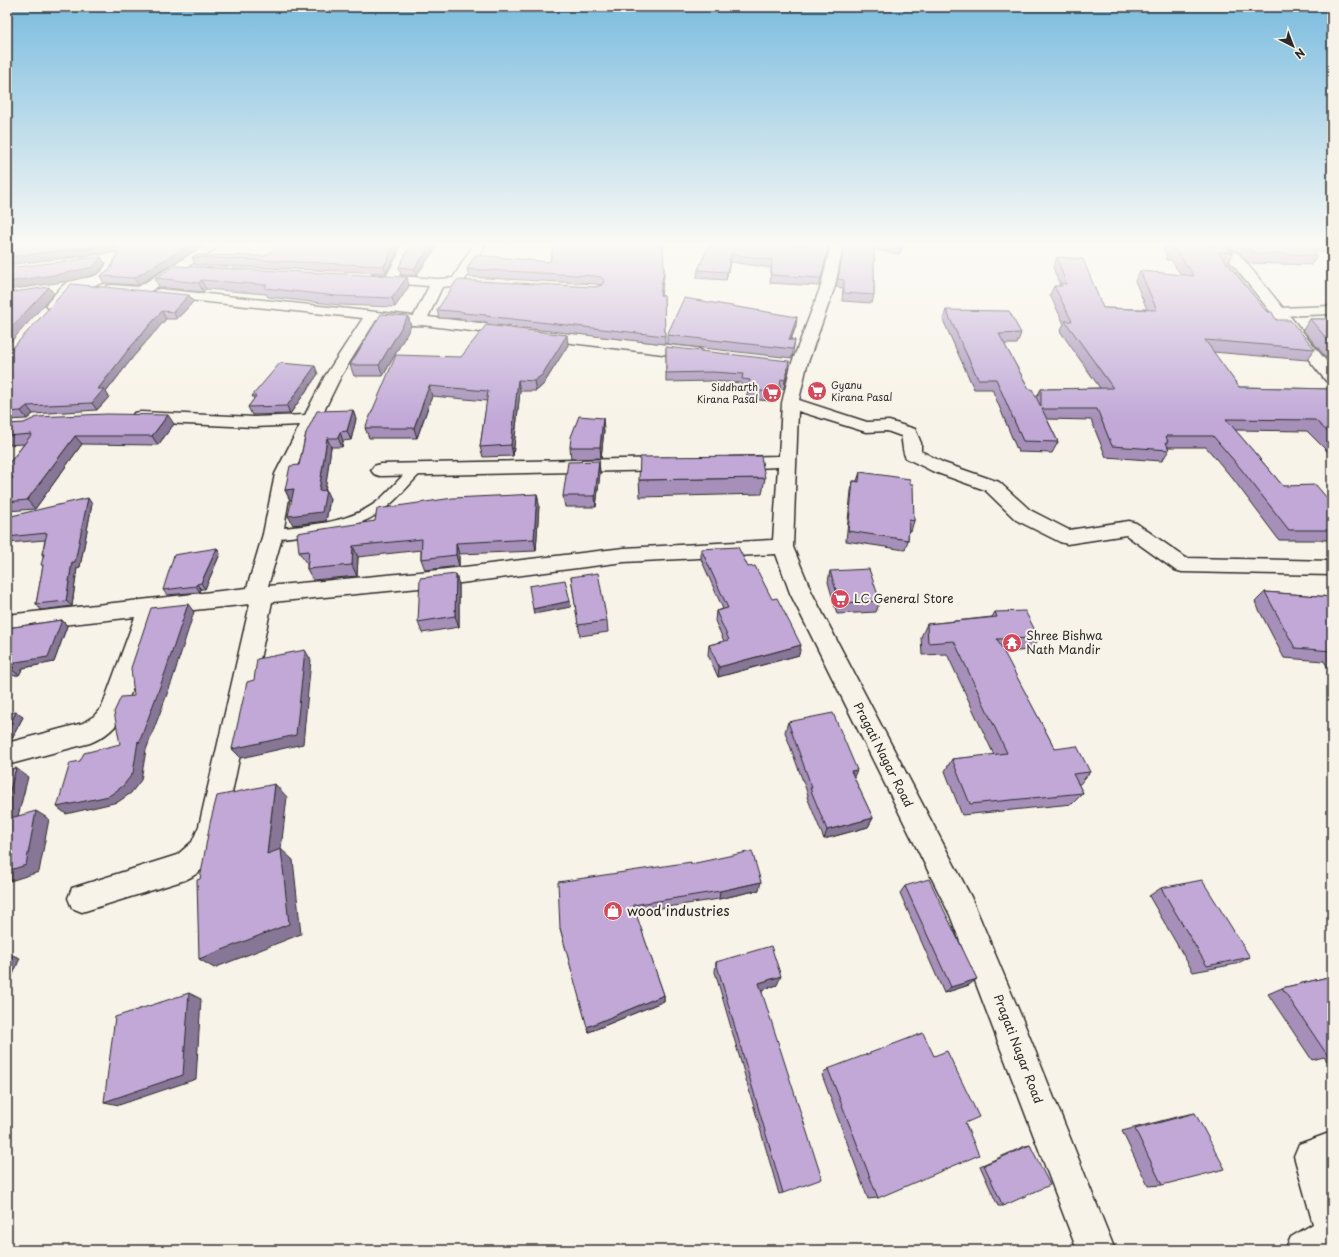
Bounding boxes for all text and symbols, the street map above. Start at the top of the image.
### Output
north arrow [1273,26,1313,66]
text: N [1291,45,1309,63]
place label: Gyanu Kirana Pasal [831,377,892,404]
place label: Siddharth Kirana Pasal [697,379,758,406]
supermarket icon: Gyanu Kirana Pasal [806,380,828,402]
supermarket icon: Siddharth Kirana Pasal [761,382,783,404]
supermarket icon: LC General Store [829,588,851,610]
place label: LC General Store [854,589,954,607]
place label: Shree Bishwa Nath Mandir [1026,626,1103,658]
temple icon: Shree Bishwa Nath Mandir [1001,632,1023,654]
street label: Pragati Nagar Road [850,699,918,810]
shop icon: wood industries [602,900,624,922]
place label: wood industries [627,900,730,921]
street label: Pragati Nagar Road [990,991,1048,1106]

